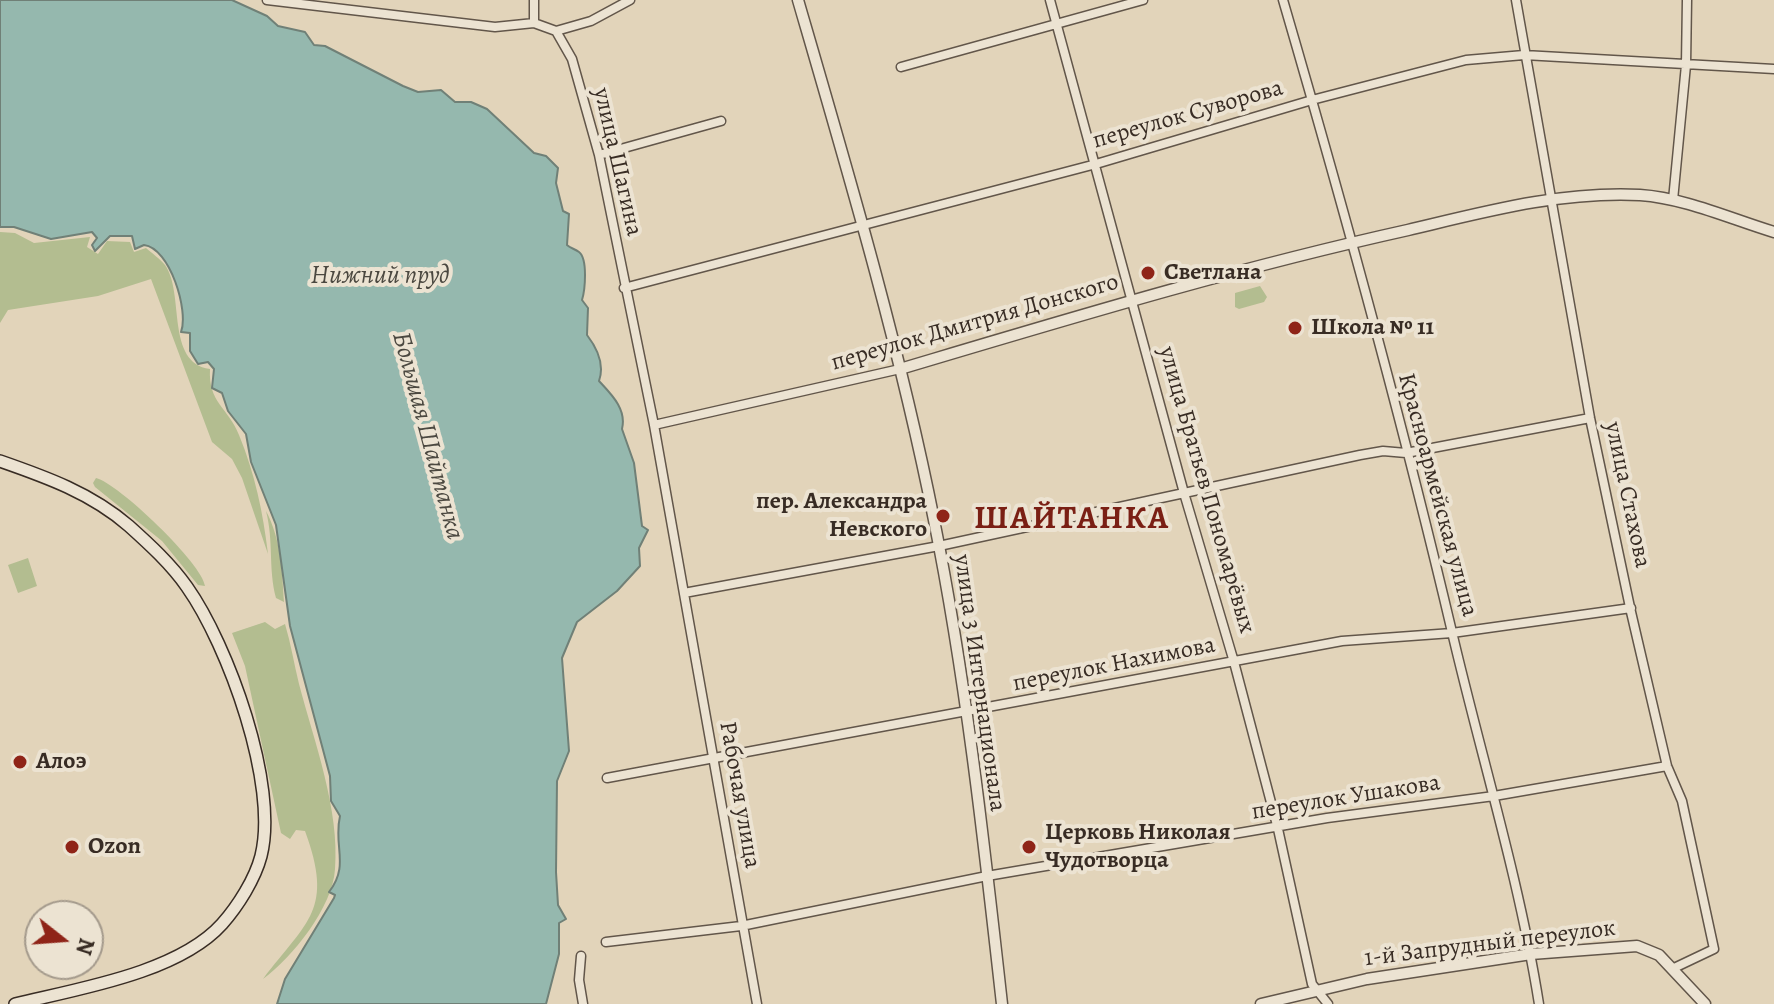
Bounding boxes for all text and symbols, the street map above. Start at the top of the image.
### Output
street label: переулок Суворова [1089,74,1287,156]
street label: улица Шагина [586,85,648,239]
place label: Светлана [1164,259,1262,287]
water label: Нижний пруд [311,261,449,293]
marker: Светлана [1139,264,1157,282]
street label: переулок Дмитрия Донского [828,268,1122,378]
place label: Школа № 11 [1311,314,1434,342]
marker: Школа № 11 [1286,319,1304,337]
water label: Большая Шайтанка [384,329,470,543]
street label: улица Братьев Пономарёвых [1151,343,1261,637]
street label: Красноармейская улица [1391,370,1483,620]
street label: улица Стахова [1597,419,1657,571]
place label: пер. Александра Невского [756,488,927,544]
district label: ШАЙТАНКА [974,501,1170,539]
marker: пер. Александра Невского [934,507,952,525]
street label: улица 3 Интернационала [947,553,1011,813]
street label: переулок Нахимова [1010,631,1218,699]
street label: Рабочая улица [712,719,766,871]
place label: Алоэ [36,748,86,776]
marker: Алоэ [11,753,29,771]
street label: переулок Ушакова [1250,769,1442,827]
place label: Церковь Николая Чудотворца [1045,819,1231,875]
place label: Ozon [88,833,141,861]
marker: Ozon [63,838,81,856]
marker: Церковь Николая Чудотворца [1020,838,1038,856]
north arrow [24,900,104,980]
street label: 1-й Запрудный переулок [1363,914,1617,974]
text: N [68,934,102,958]

